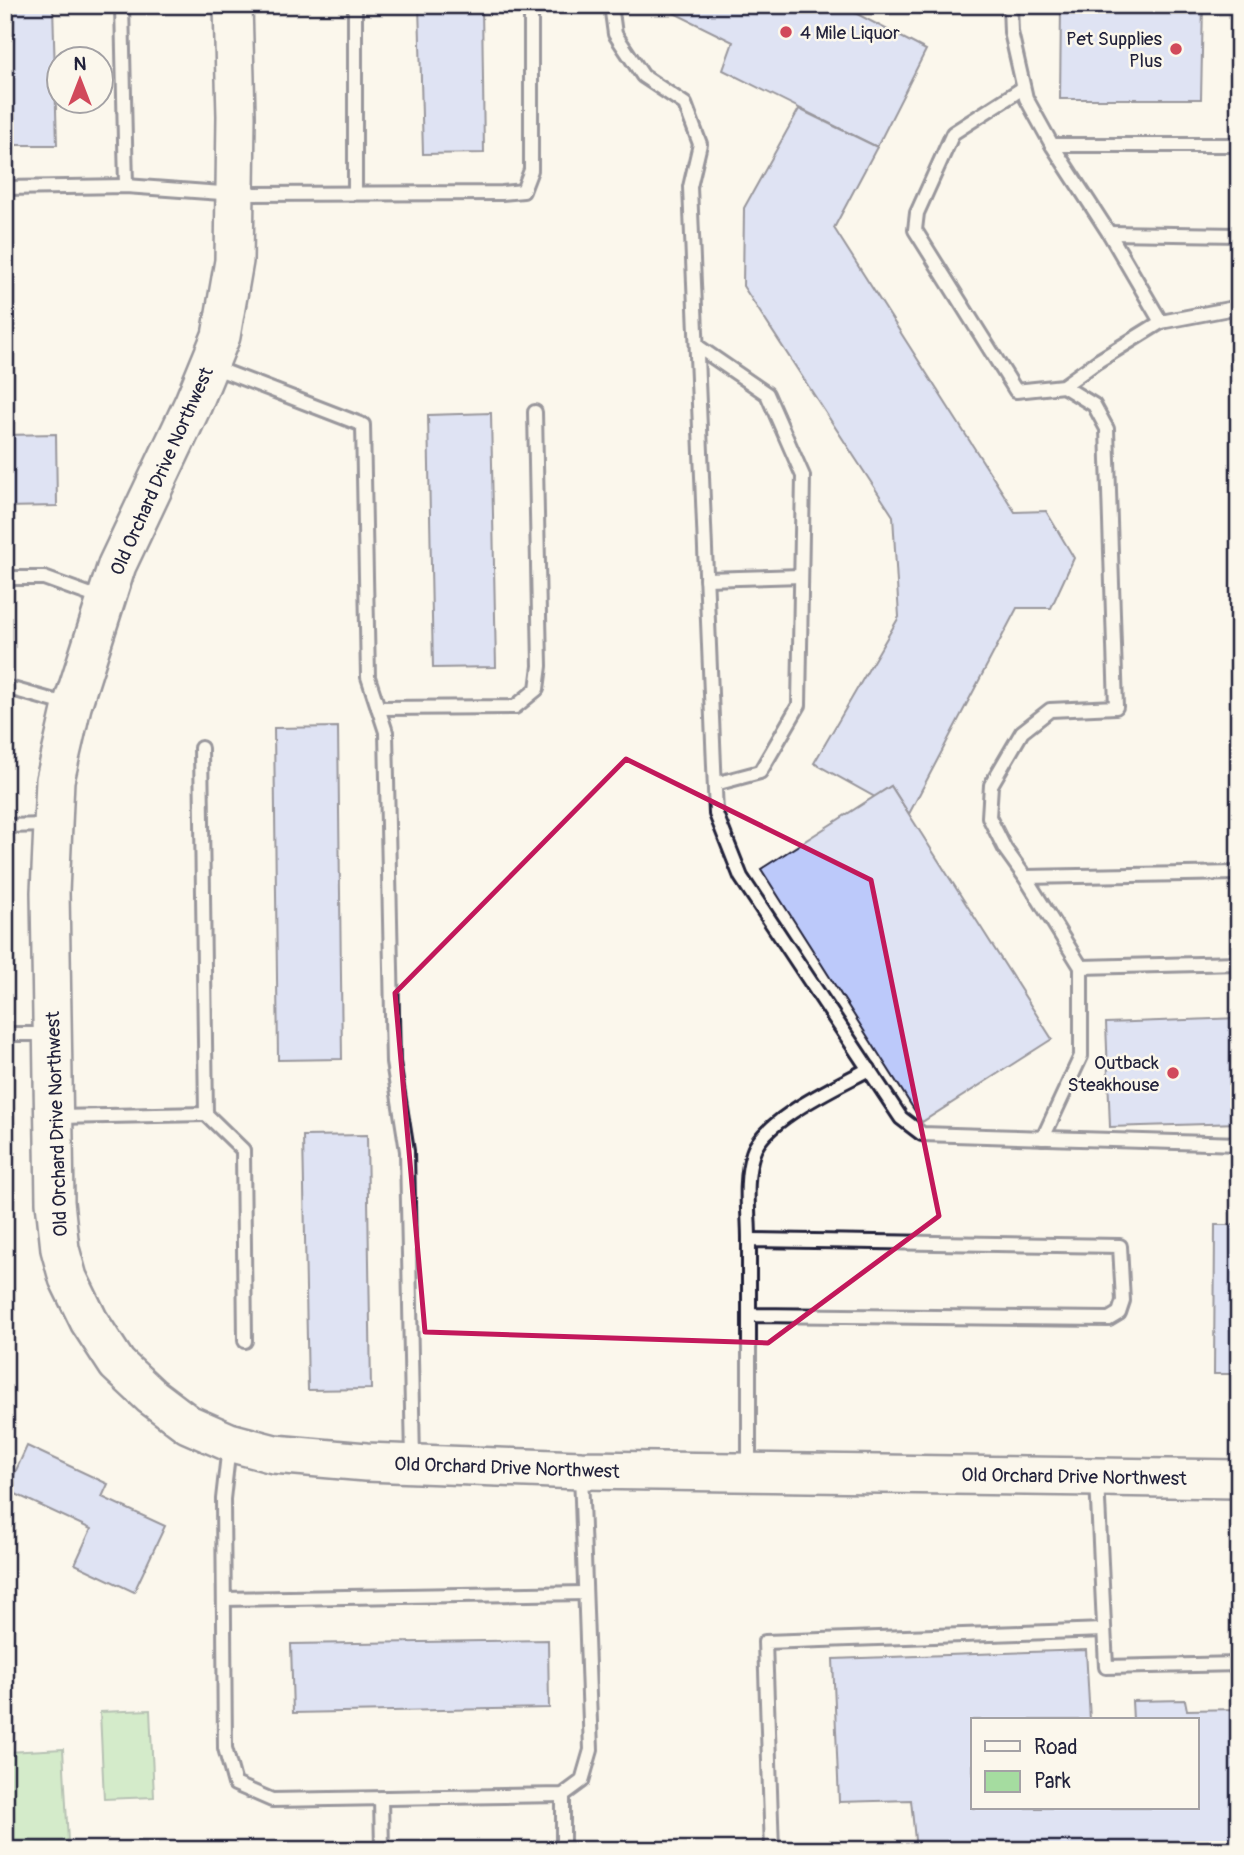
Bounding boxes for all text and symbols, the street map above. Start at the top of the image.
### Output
place label: 4 Mile Liquor [800,21,900,45]
marker: 4 Mile Liquor [778,24,794,40]
place label: Pet Supplies Plus [1066,27,1163,73]
marker: Pet Supplies Plus [1168,41,1184,57]
north arrow [46,46,116,116]
text: N [74,52,87,76]
street label: Old Orchard Drive Northwest [105,363,219,579]
street label: Old Orchard Drive Northwest [41,1011,73,1237]
place label: Outback Steakhouse [1068,1051,1160,1097]
marker: Outback Steakhouse [1165,1065,1181,1081]
street label: Old Orchard Drive Northwest [394,1452,620,1484]
street label: Old Orchard Drive Northwest [961,1463,1187,1491]
legend [971,1718,1198,1810]
text: Road [1034,1734,1078,1761]
text: Park [1034,1768,1071,1795]

